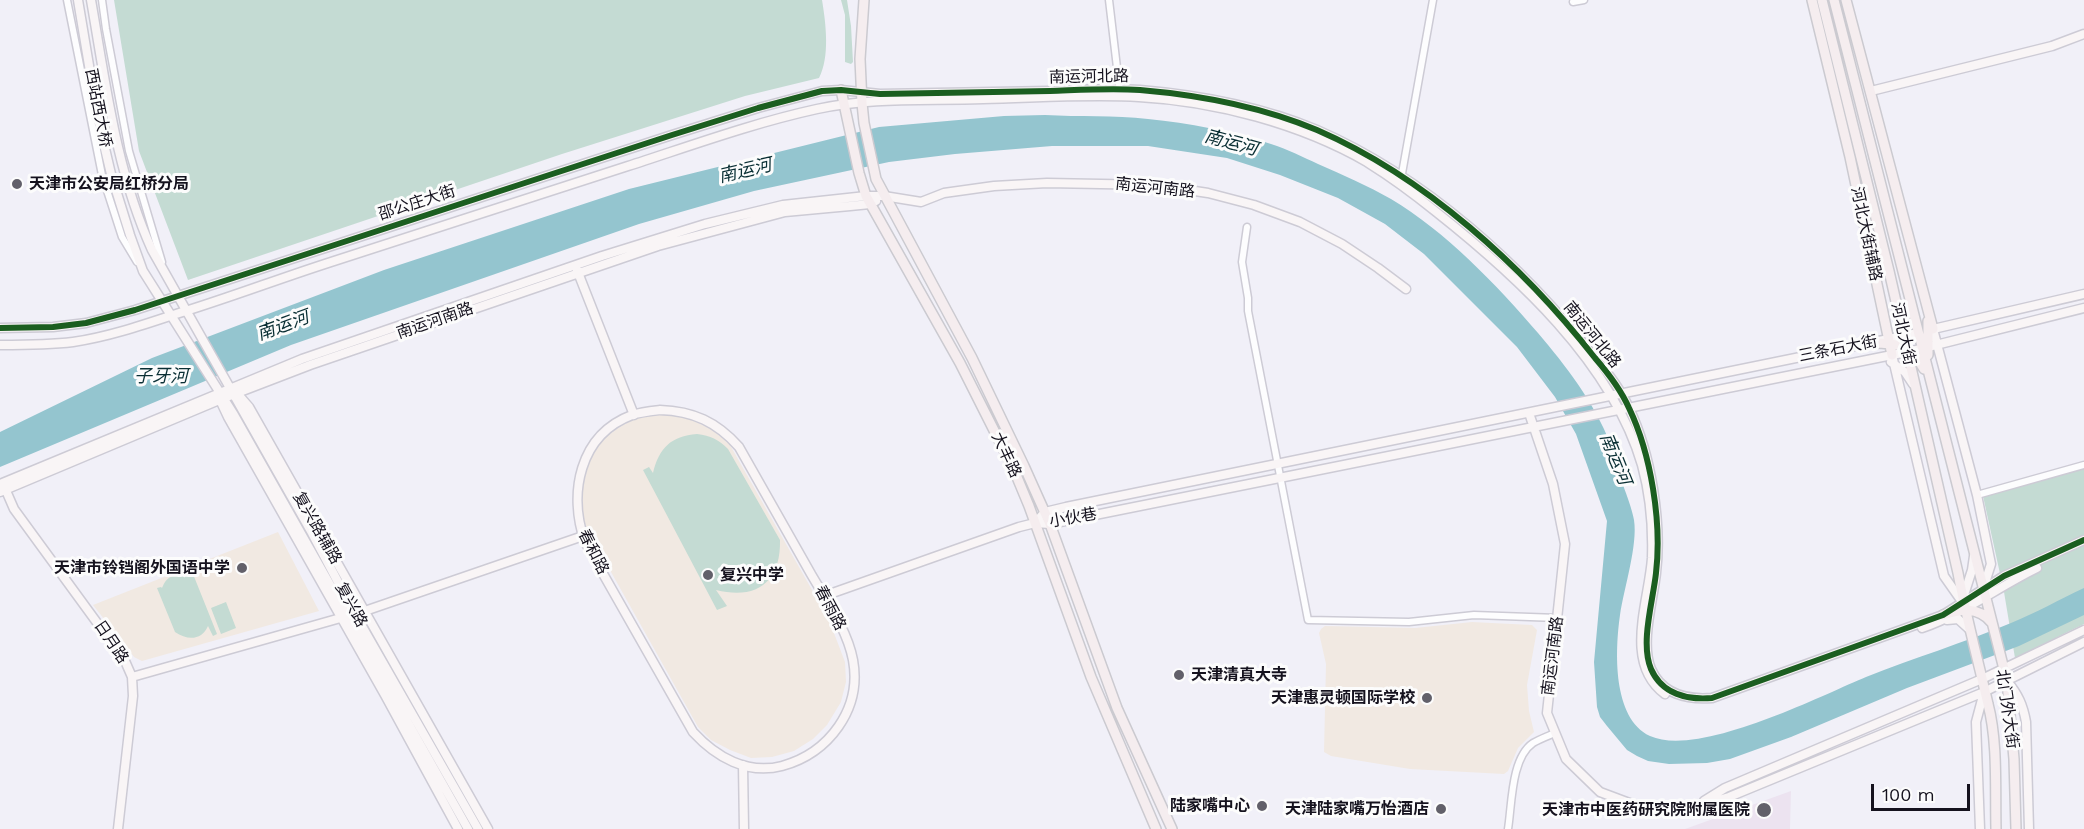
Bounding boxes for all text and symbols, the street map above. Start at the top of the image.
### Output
street label: 西站西大桥 [81,67,115,149]
street label: 南运河北路 [1049,67,1129,87]
water label: 南运河 [1202,126,1260,160]
water label: 南运河 [716,154,774,188]
place label: 天津市公安局红桥分局 [29,174,189,194]
street label: 南运河南路 [1114,174,1196,202]
marker: 天津市公安局红桥分局 [10,177,24,191]
street label: 邵公庄大街 [376,182,458,224]
street label: 河北大街辅路 [1847,185,1885,283]
street label: 南运河北路 [1559,298,1625,372]
street label: 南运河南路 [394,299,476,343]
street label: 河北大街 [1887,301,1919,367]
water label: 南运河 [254,307,312,345]
street label: 三条石大街 [1797,332,1879,366]
water label: 子牙河 [134,366,188,388]
street label: 大丰路 [987,429,1025,481]
water label: 南运河 [1595,430,1635,488]
street label: 复兴路辅路 [289,489,345,567]
street label: 小伙巷 [1048,504,1098,532]
street label: 春和路 [574,526,612,578]
place label: 天津市铃铛阁外国语中学 [54,558,230,578]
marker: 天津市铃铛阁外国语中学 [235,561,249,575]
place label: 复兴中学 [720,565,784,585]
marker: 复兴中学 [701,568,715,582]
street label: 复兴路 [331,579,371,631]
street label: 春雨路 [810,582,850,634]
street label: 南运河南路 [1539,615,1567,697]
street label: 日月路 [90,617,132,667]
place label: 天津清真大寺 [1191,665,1287,685]
marker: 天津清真大寺 [1172,668,1186,682]
street label: 北门外大街 [1992,668,2022,750]
place label: 天津惠灵顿国际学校 [1271,688,1415,708]
marker: 天津惠灵顿国际学校 [1420,691,1434,705]
scale bar [1874,772,1973,810]
text: 100 m [1882,784,1935,805]
place label: 陆家嘴中心 [1170,796,1250,816]
marker: 陆家嘴中心 [1255,799,1269,813]
place label: 天津陆家嘴万怡酒店 [1285,799,1429,819]
place label: 天津市中医药研究院附属医院 [1542,800,1750,820]
marker: 天津市中医药研究院附属医院 [1755,801,1773,819]
marker: 天津陆家嘴万怡酒店 [1434,802,1448,816]

